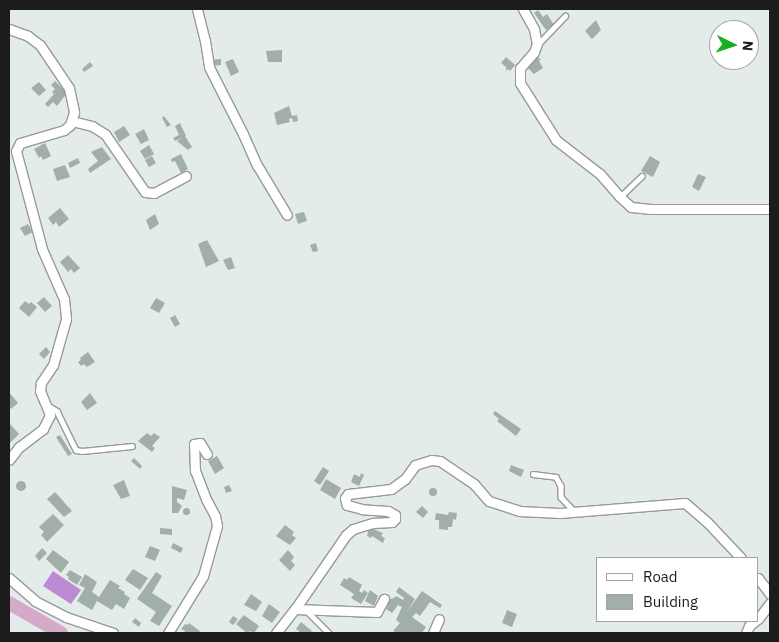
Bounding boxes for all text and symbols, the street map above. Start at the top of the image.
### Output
north arrow [709,20,759,70]
text: N [739,40,757,52]
legend [596,557,759,622]
text: Road [643,567,678,586]
text: Building [643,592,698,611]

